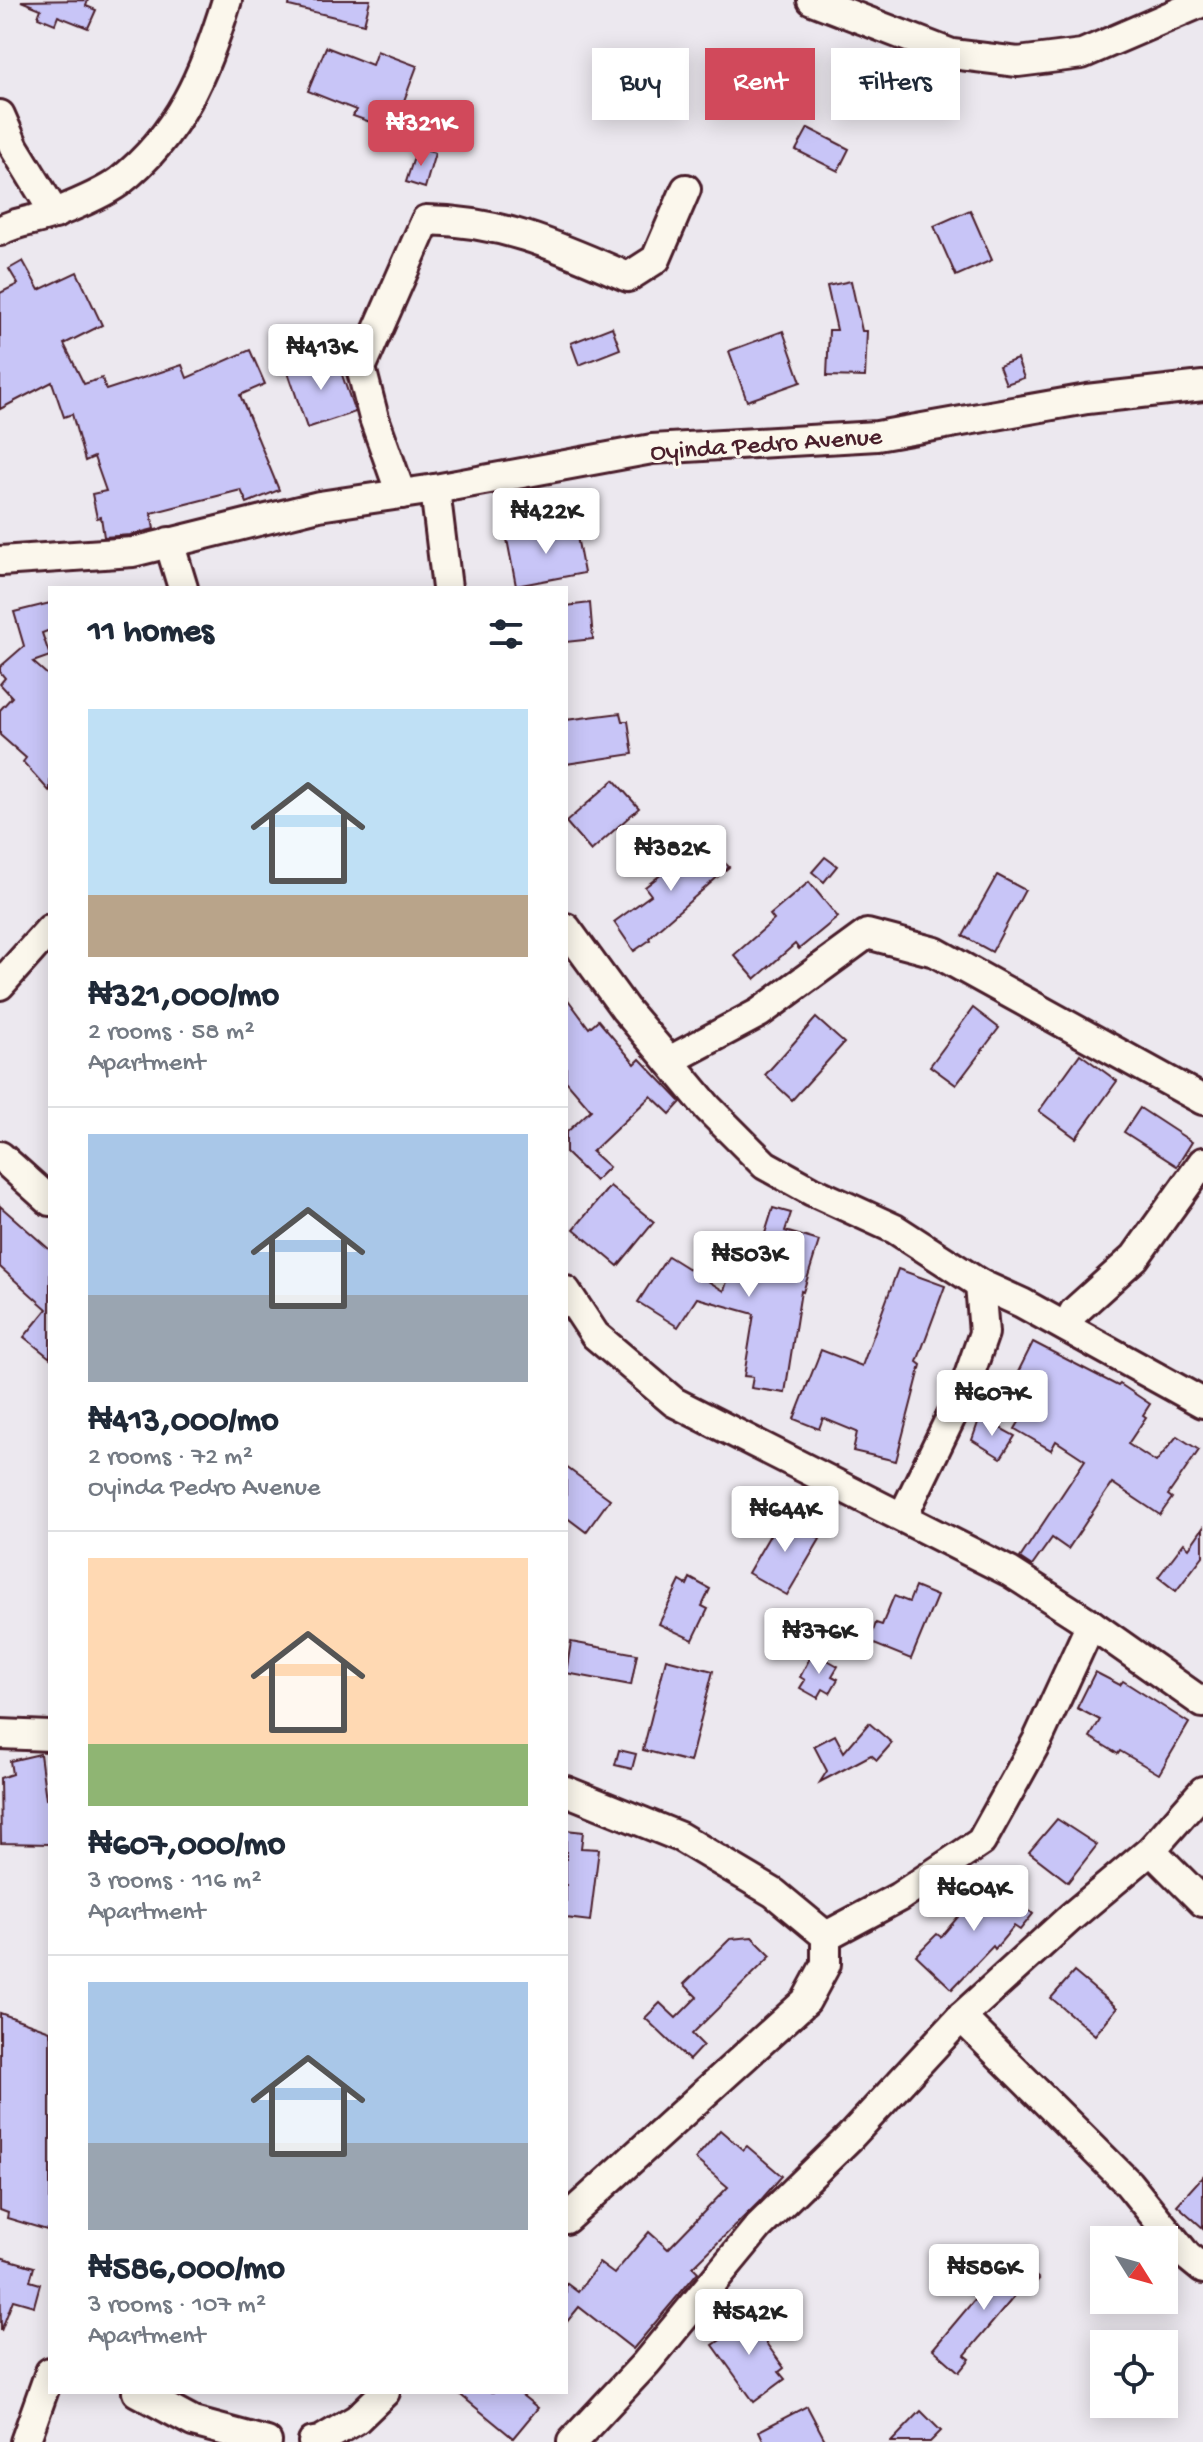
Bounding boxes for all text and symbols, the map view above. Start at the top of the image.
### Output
chip: Buy [592,48,689,120]
chip: Rent [705,48,815,120]
chip: Filters [831,48,960,120]
pin: ₦321K [365,100,477,168]
text: ₦321K [386,110,456,141]
pin: ₦413K [265,324,377,392]
text: ₦413K [286,334,356,365]
street label: Oyinda Pedro Avenue [649,423,884,470]
pin: ₦422K [490,488,602,556]
text: ₦422K [511,498,581,529]
icon: filters [484,612,528,656]
text: 11 homes [88,614,214,654]
icon: home [236,761,380,905]
pin: ₦382K [615,825,727,893]
text: ₦382K [634,835,708,866]
text: ₦321,000/mo [88,978,279,1018]
text: 2 rooms · 58 m² [88,1018,254,1049]
text: Apartment [88,1049,205,1080]
icon: home [236,1186,380,1330]
pin: ₦503K [693,1231,805,1299]
text: ₦503K [711,1241,787,1272]
pin: ₦607K [936,1370,1048,1438]
text: ₦607K [955,1380,1029,1411]
text: ₦413,000/mo [88,1403,279,1443]
text: 2 rooms · 72 m² [88,1443,253,1474]
text: Oyinda Pedro Avenue [88,1474,320,1505]
pin: ₦644K [729,1486,841,1554]
text: ₦644K [750,1496,820,1527]
pin: ₦376K [763,1608,875,1676]
icon: home [236,1610,380,1754]
text: ₦376K [782,1618,856,1649]
text: ₦607,000/mo [88,1827,285,1867]
pin: ₦604K [918,1865,1030,1933]
text: 3 rooms · 116 m² [88,1867,261,1898]
text: ₦604K [937,1875,1011,1906]
text: Apartment [88,1898,205,1929]
icon: home [236,2034,380,2178]
north arrow [1090,2226,1178,2314]
map controls [1090,2226,1178,2418]
pin: ₦586K [928,2244,1040,2312]
text: ₦586,000/mo [88,2251,285,2291]
text: ₦586K [947,2254,1021,2285]
pin: ₦542K [693,2289,805,2357]
text: 3 rooms · 107 m² [88,2291,266,2322]
text: ₦542K [713,2299,785,2330]
text: Apartment [88,2322,205,2353]
button: locate [1090,2330,1178,2418]

